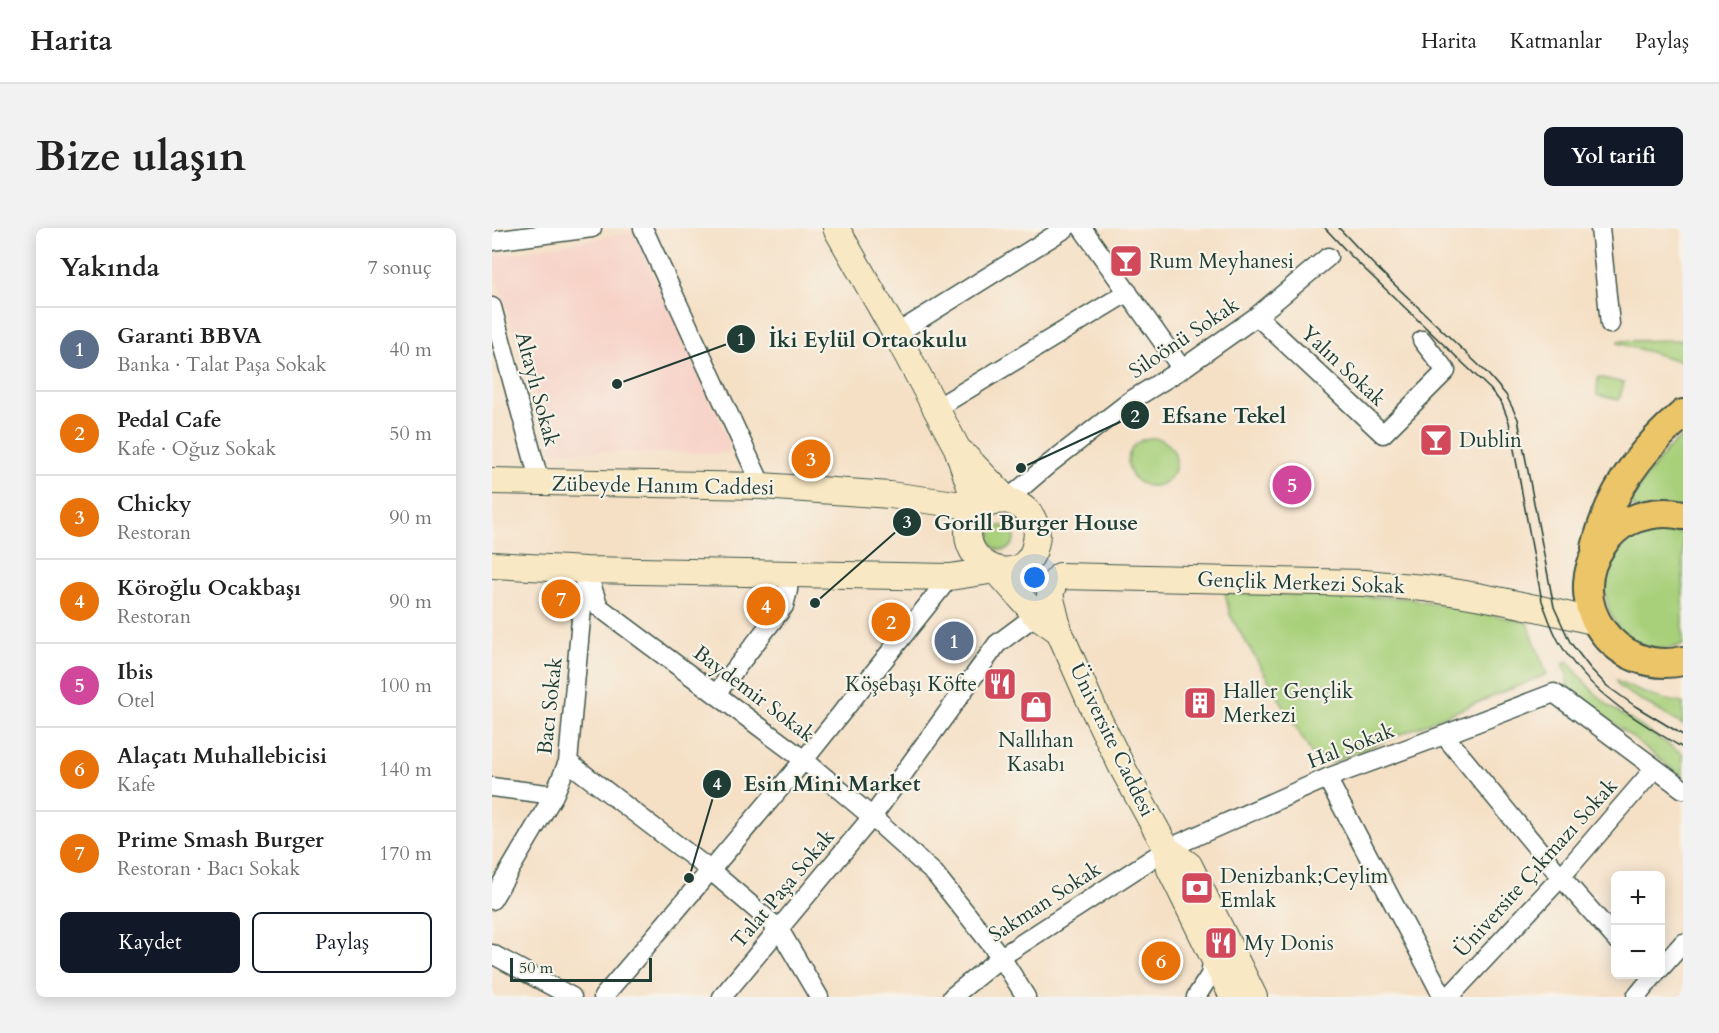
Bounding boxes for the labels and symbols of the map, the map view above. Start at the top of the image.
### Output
bar icon: Rum Meyhanesi [1108,243,1144,279]
place label: Rum Meyhanesi [1149,247,1294,276]
street label: Siloönü Sokak [1123,290,1245,386]
callout: İki Eylül Ortaokulu [726,319,979,359]
street label: Yalın Sokak [1294,319,1393,414]
text: İki Eylül Ortaokulu [768,325,968,355]
text: 1 [736,327,746,352]
street label: Altaylı Sokak [508,329,566,450]
callout: Efsane Tekel [1120,395,1298,435]
text: Efsane Tekel [1162,401,1287,431]
text: 2 [1130,404,1140,429]
bar icon: Dublin [1418,422,1454,458]
place label: Dublin [1459,426,1522,455]
pin: 3 [792,436,830,482]
pin: 5 [1272,462,1312,508]
street label: Zübeyde Hanım Caddesi [551,470,775,502]
callout: Gorill Burger House [892,502,1150,542]
text: Gorill Burger House [934,508,1138,538]
text: 3 [902,510,912,535]
your location [1020,563,1049,592]
street label: Gençlik Merkezi Sokak [1197,565,1406,601]
pin: 7 [542,576,580,622]
pin: 4 [746,584,786,628]
pin: 2 [872,600,910,644]
pin: 1 [934,618,974,664]
street label: Baydemir Sokak [687,639,821,750]
street label: Bacı Sokak [530,655,570,756]
street label: Üniversite Caddesi [1062,658,1162,822]
restaurant icon: Köşebaşı Köfte [982,666,1018,702]
place label: Köşebaşı Köfte [845,670,977,699]
place label: Haller Gençlik Merkezi [1223,677,1354,730]
building icon: Haller Gençlik Merkezi [1182,685,1218,721]
shop icon: Nallıhan Kasabı [1018,689,1054,725]
street label: Hal Sokak [1303,716,1399,776]
place label: Nallıhan Kasabı [998,726,1074,779]
callout: Esin Mini Market [702,764,933,804]
text: Esin Mini Market [743,769,921,799]
text: 4 [712,772,722,797]
street label: Üniversite Çıkmazı Sokak [1448,772,1625,964]
street label: Talat Paşa Sokak [724,822,842,955]
street label: Sakman Sokak [983,854,1107,949]
place label: Denizbank;Ceylim Emlak [1220,862,1389,915]
bank icon: Denizbank;Ceylim Emlak [1179,870,1215,906]
restaurant icon: My Donis [1203,925,1239,961]
place label: My Donis [1244,929,1334,958]
pin: 6 [1142,938,1180,984]
scale bar [510,955,652,982]

